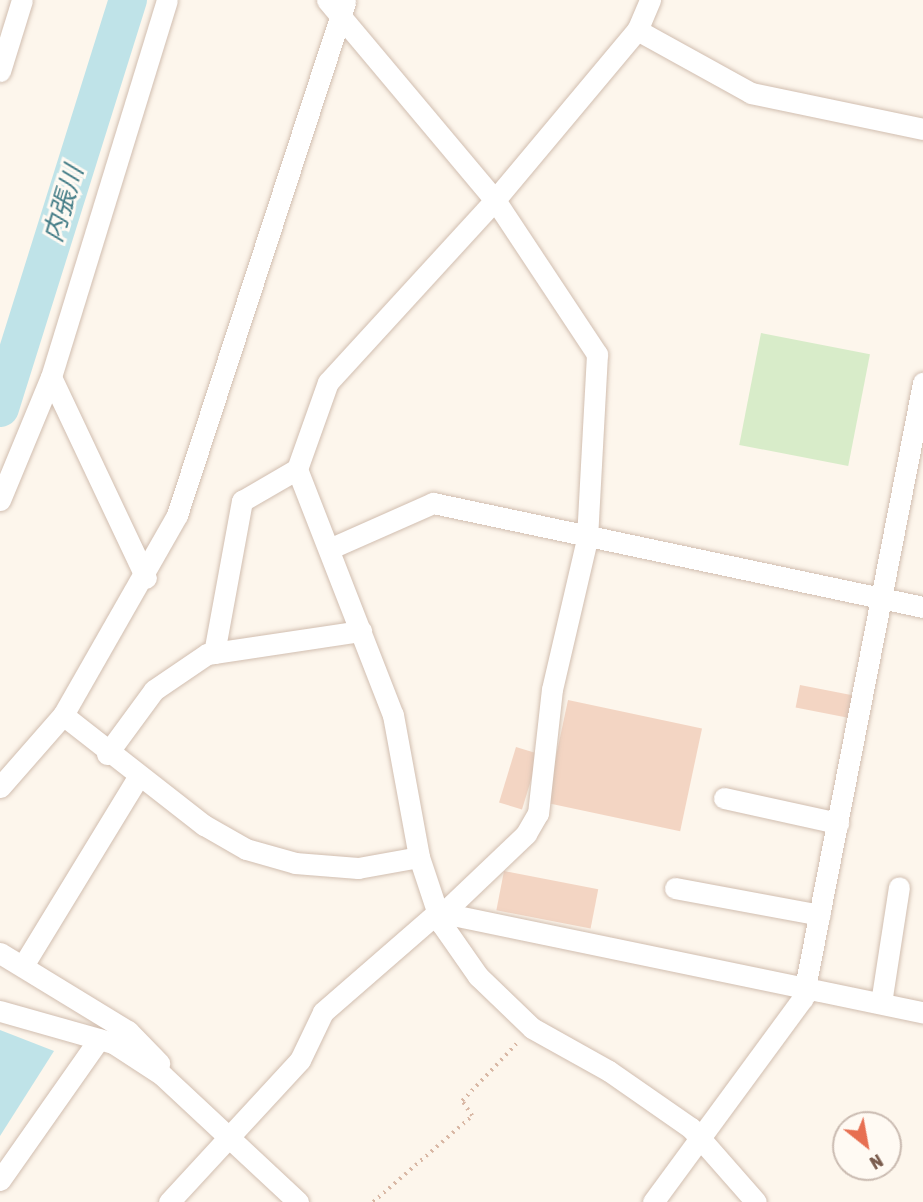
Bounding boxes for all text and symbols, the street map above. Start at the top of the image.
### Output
water label: 内張川 [38,162,90,246]
north arrow [832,1111,902,1181]
text: N [866,1150,887,1175]

